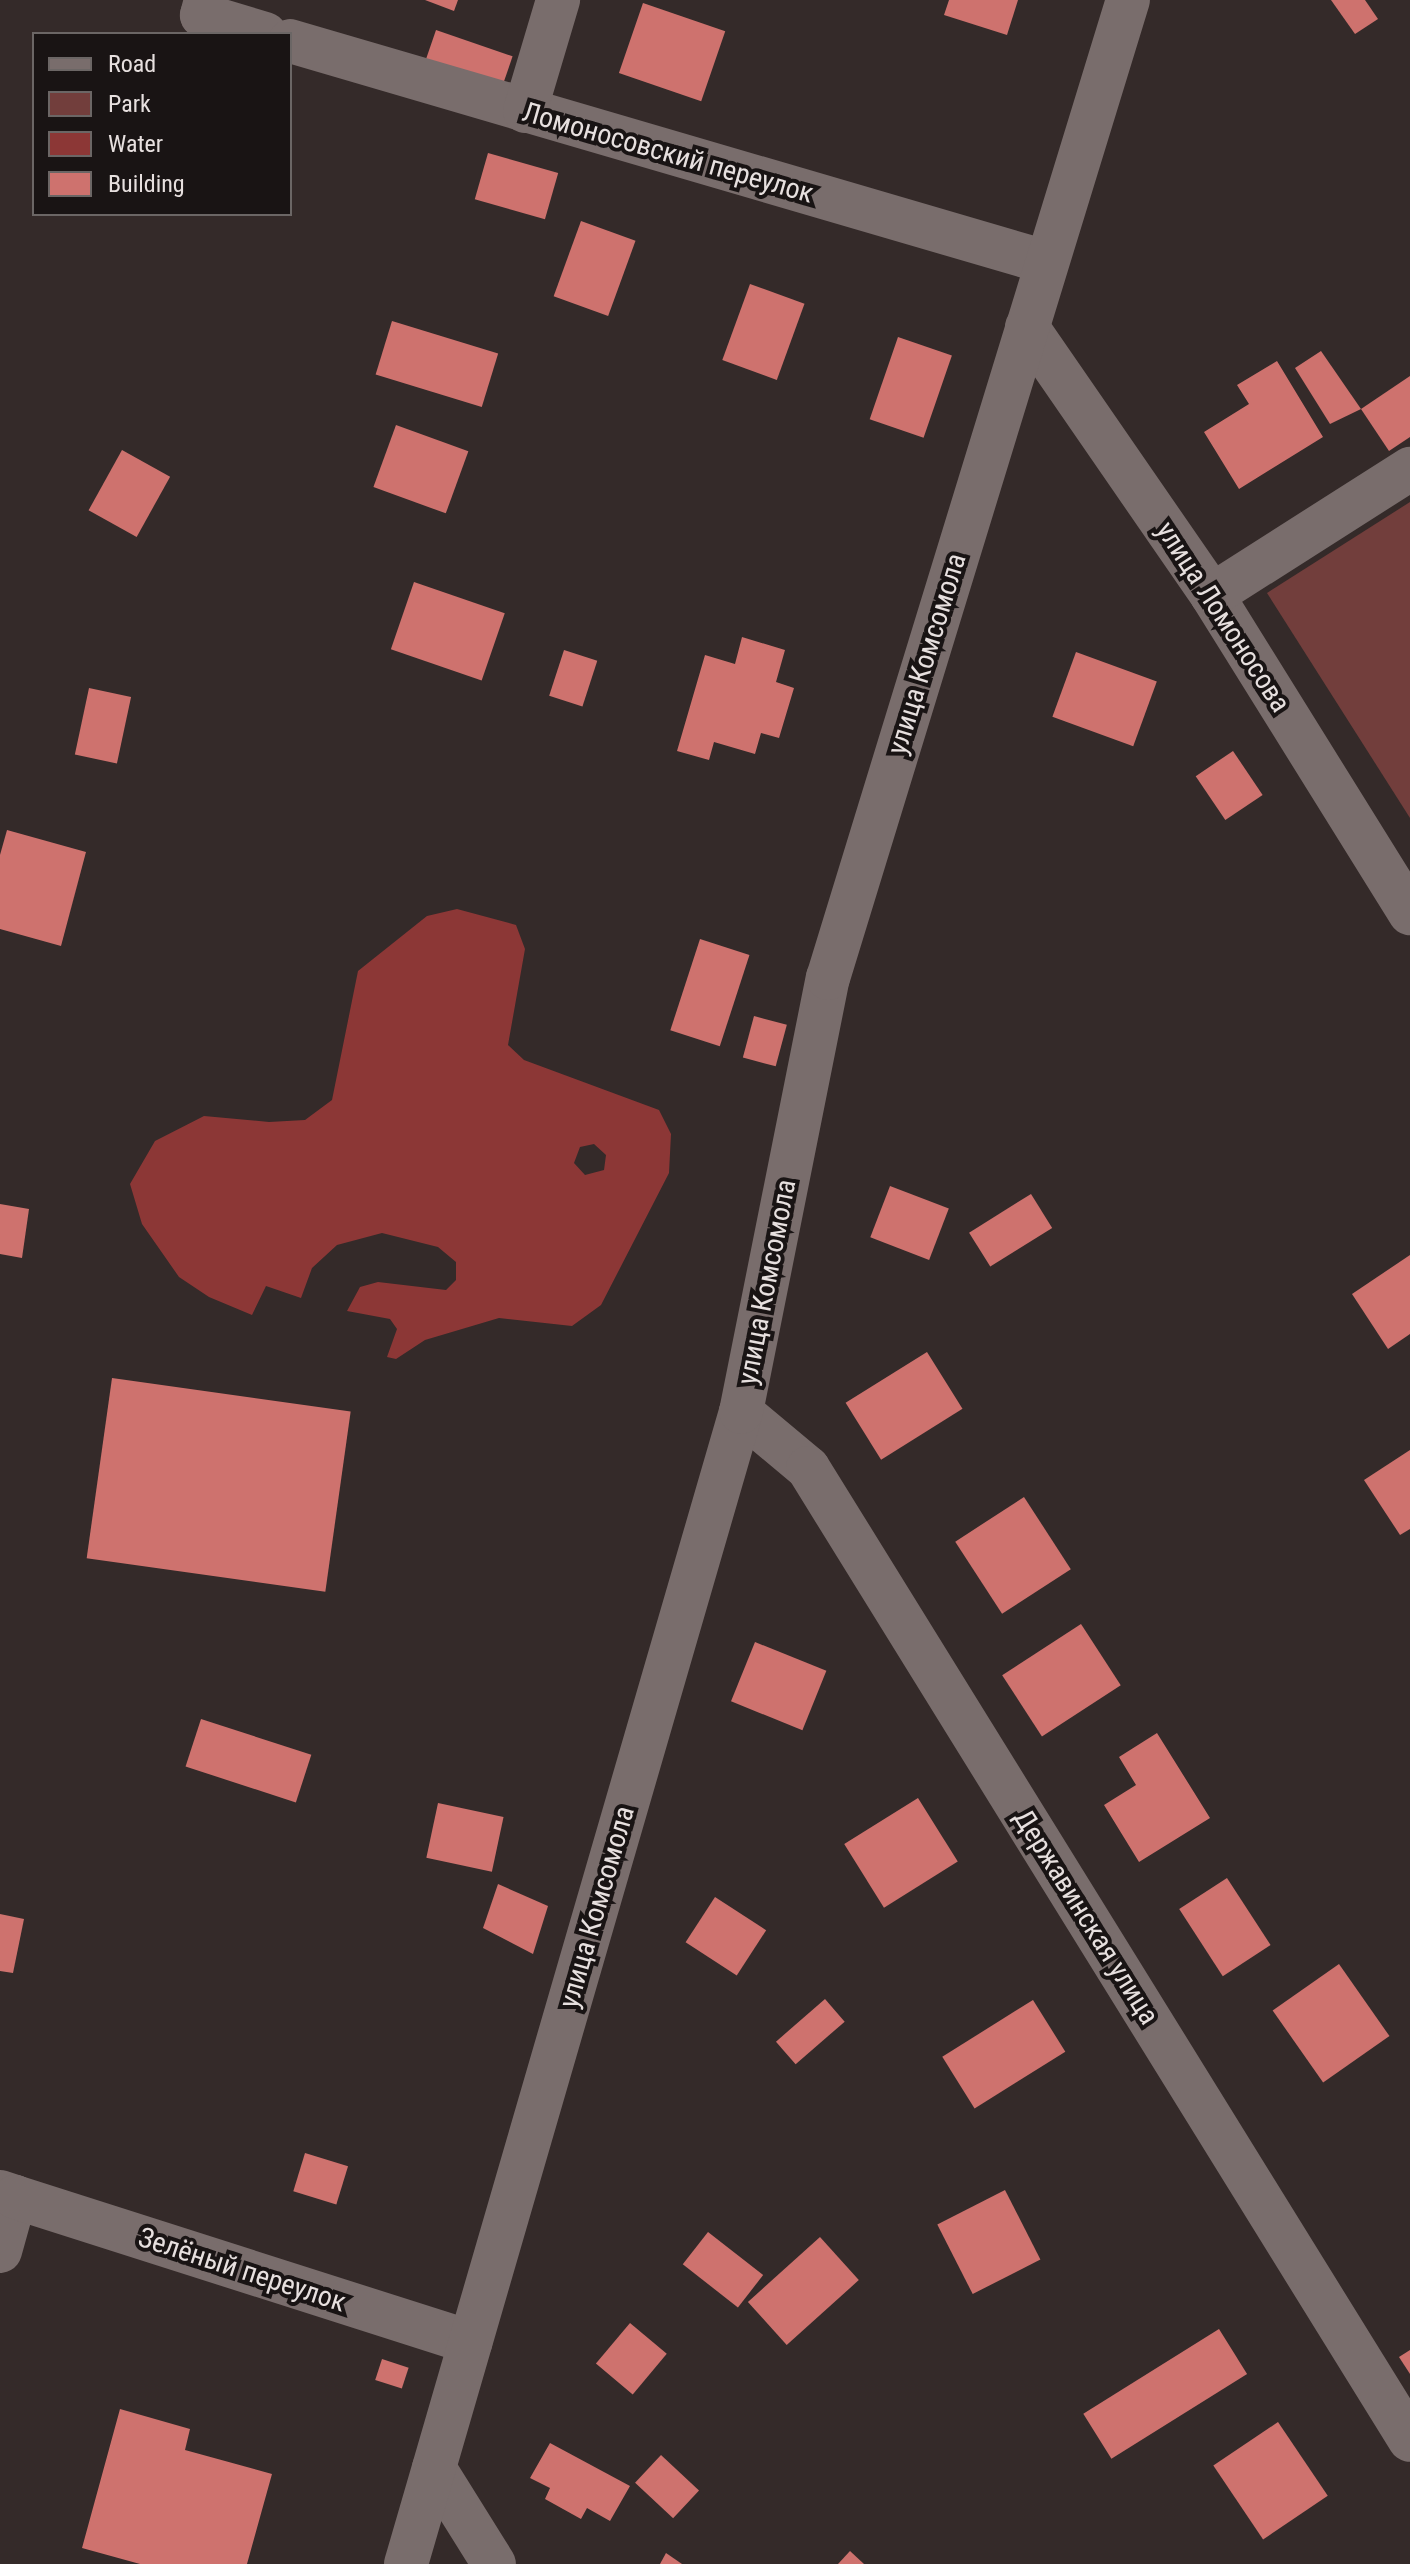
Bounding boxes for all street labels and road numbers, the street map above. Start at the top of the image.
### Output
street label: Ломоносовский переулок [519,95,817,211]
street label: улица Ломоносова [1149,515,1297,719]
street label: улица Комсомола [880,550,974,758]
street label: улица Комсомола [731,1177,803,1387]
street label: улица Комсомола [552,1802,642,2012]
street label: Державинская улица [1006,1803,1166,2031]
street label: Зелёный переулок [134,2221,350,2319]

